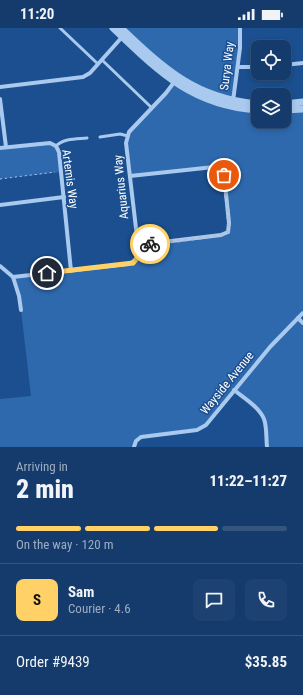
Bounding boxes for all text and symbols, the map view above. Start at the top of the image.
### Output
text: 11:20 [20,5,54,23]
map controls [251,40,291,128]
button: locate [251,40,291,80]
street label: Surya Way [217,41,237,91]
button: layers [251,88,291,128]
street label: Artemis Way [59,148,81,210]
street label: Aquarius Way [111,154,131,220]
pin [207,158,241,192]
icon: bag [213,164,235,186]
courier [130,224,170,264]
icon: bike [139,233,161,255]
pin [30,256,64,290]
icon: home [36,262,58,284]
street label: Wayside Avenue [197,348,257,417]
text: Arriving in [16,459,68,474]
text: 11:22–11:27 [209,472,287,490]
text: 2 min [16,474,74,504]
text: On the way · 120 m [16,537,113,552]
button: chat [193,579,235,621]
button: phone [245,579,287,621]
text: Sam [68,583,94,601]
text: S [33,591,41,609]
text: Courier · 4.6 [68,601,131,616]
text: Order #9439 [16,653,90,671]
text: $35.85 [245,653,287,671]

